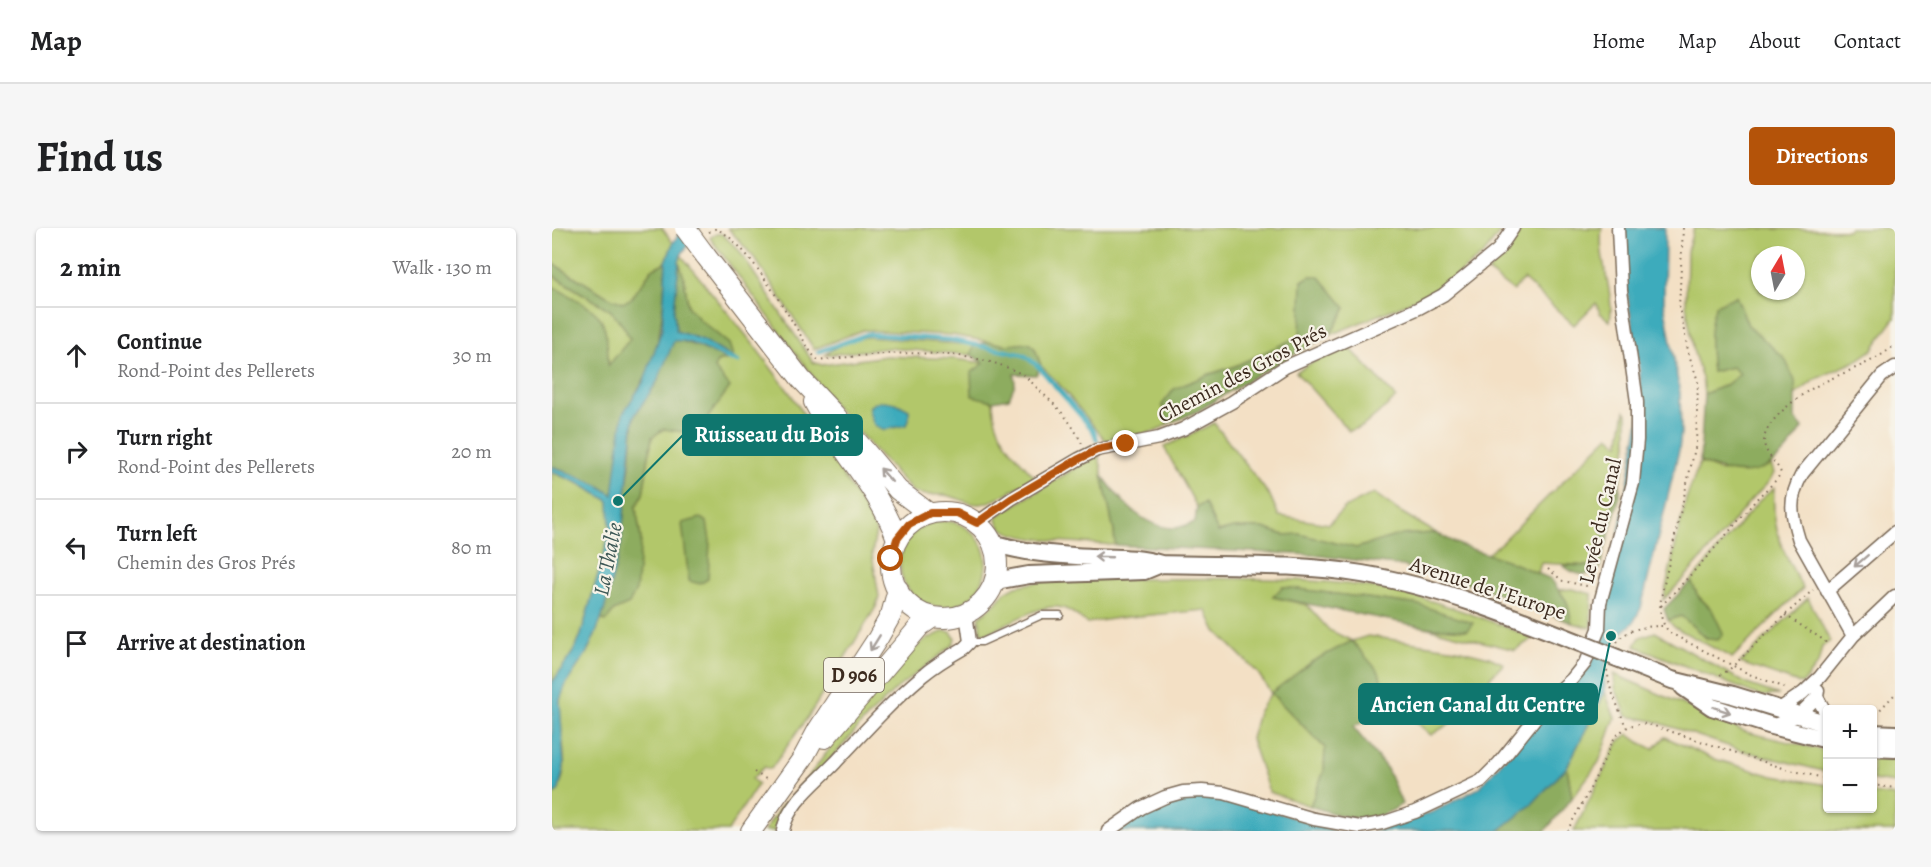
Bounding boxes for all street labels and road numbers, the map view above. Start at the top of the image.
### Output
street label: Chemin des Gros Prés [1153,317,1331,429]
street label: Levée du Canal [1572,455,1628,587]
street label: Avenue de l'Europe [1405,549,1570,626]
road number: D 906 [824,658,884,692]

